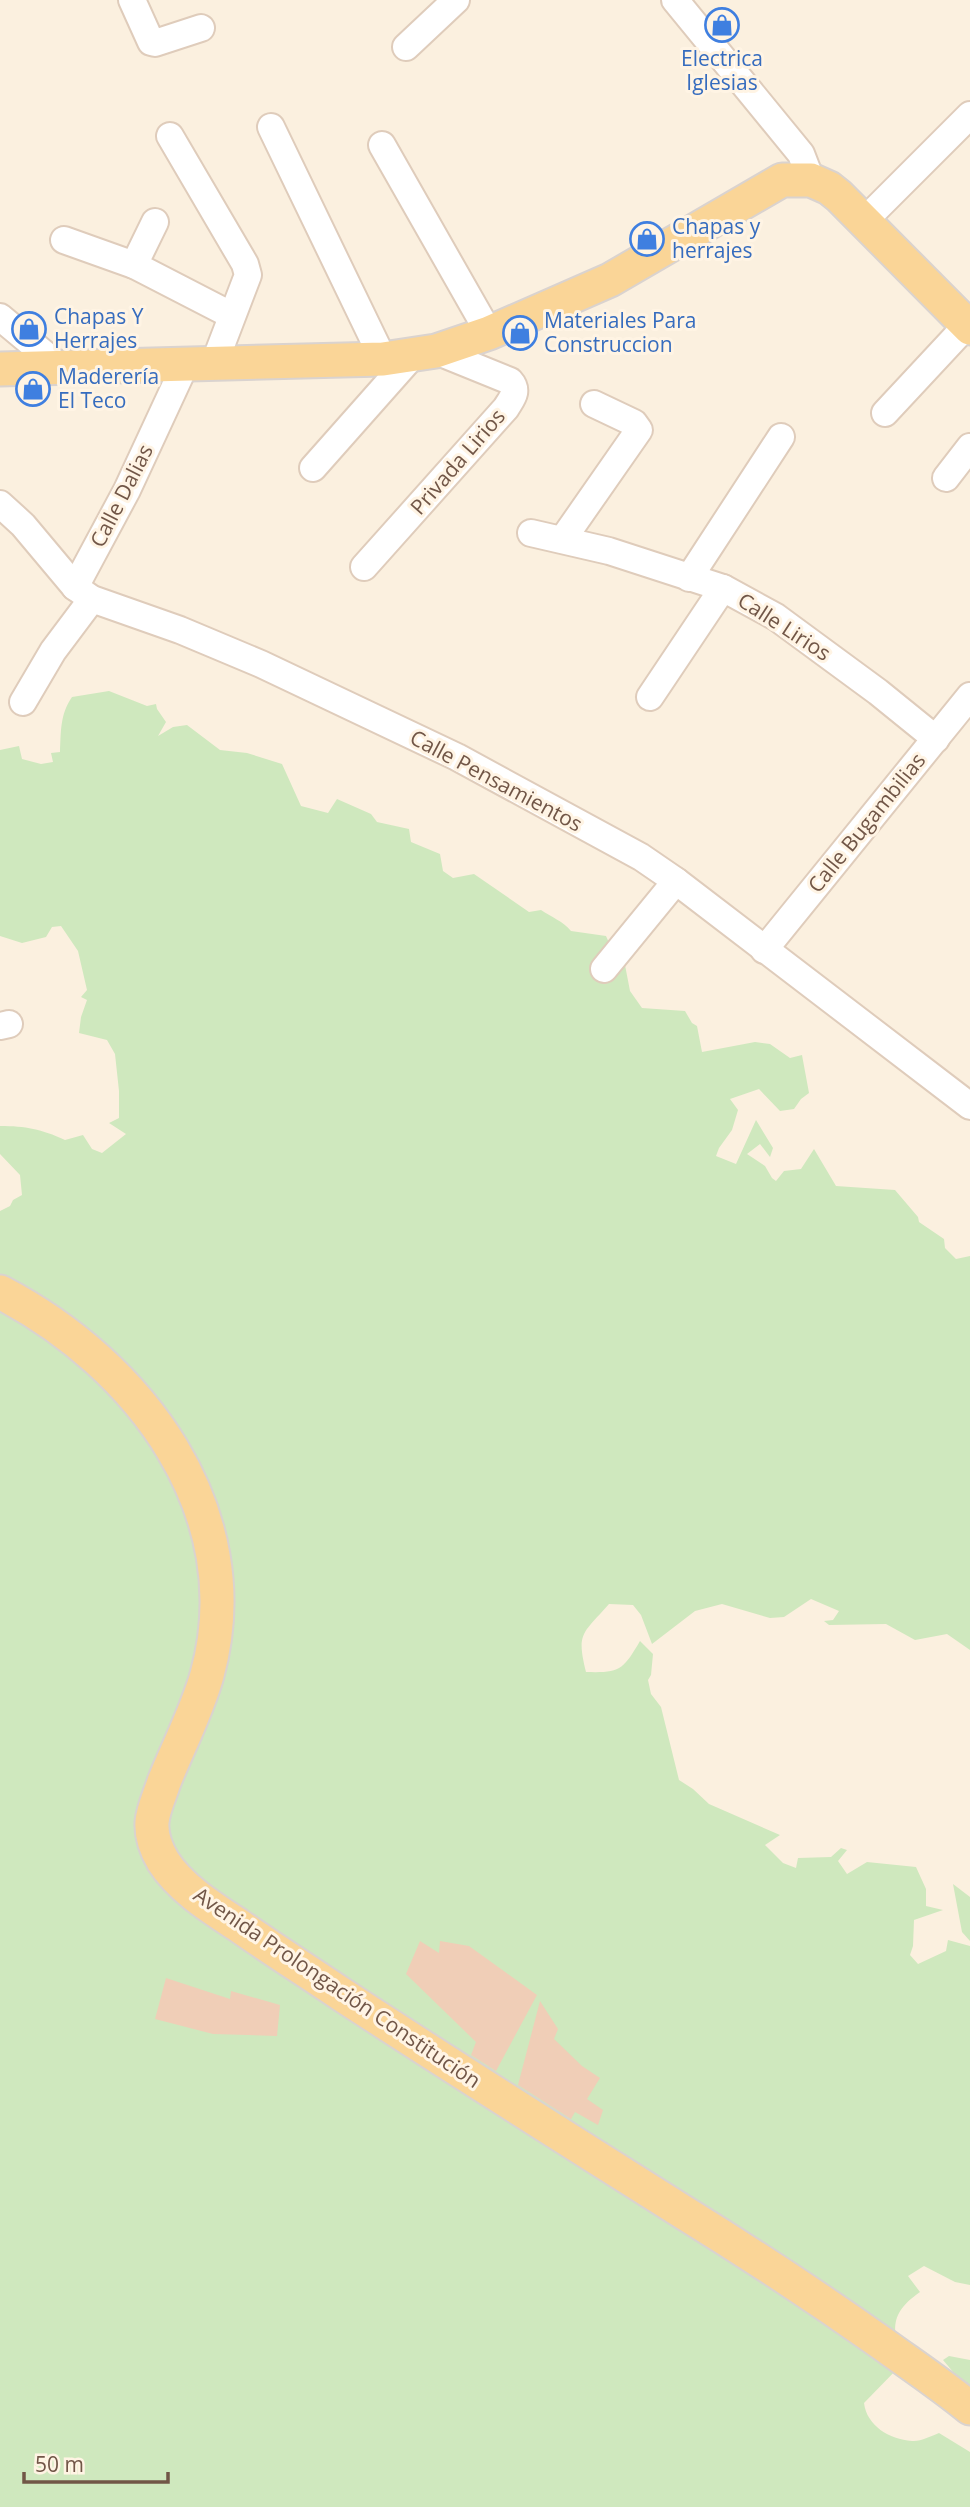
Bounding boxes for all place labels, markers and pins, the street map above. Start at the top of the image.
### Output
shop icon: Electrica Iglesias [703,6,741,44]
place label: Electrica Iglesias [681,44,763,96]
place label: Chapas y herrajes [672,212,761,264]
shop icon: Chapas y herrajes [628,220,666,258]
place label: Chapas Y Herrajes [54,302,144,354]
place label: Materiales Para Construccion [544,306,697,358]
shop icon: Chapas Y Herrajes [10,310,48,348]
shop icon: Materiales Para Construccion [501,314,539,352]
place label: Maderería El Teco [58,362,159,414]
shop icon: Maderería El Teco [14,370,52,408]

